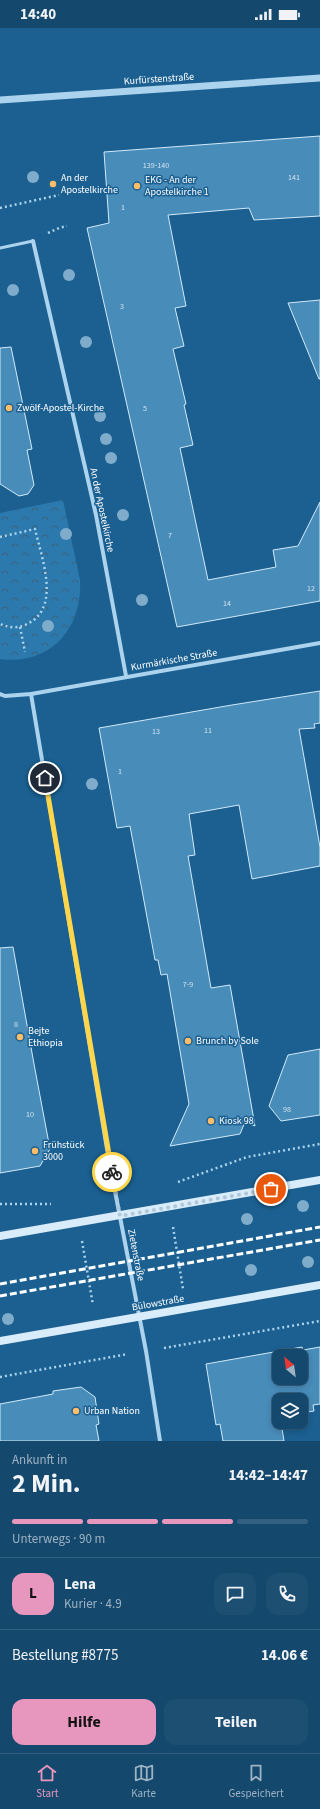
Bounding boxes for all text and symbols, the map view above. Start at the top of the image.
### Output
text: 14:40 [20,4,56,25]
street label: Kurfürstenstraße [123,70,195,88]
house number: 139-140 [143,160,169,171]
place label: An der Apostelkirche [61,171,118,197]
house number: 141 [288,172,300,183]
place label: EKG - An der Apostelkirche 1 [145,173,209,199]
marker: An der Apostelkirche [48,179,58,189]
marker: EKG - An der Apostelkirche 1 [132,181,142,191]
house number: 1 [121,202,125,213]
house number: 3 [120,301,124,312]
place label: Zwölf-Apostel-Kirche [17,401,104,415]
marker: Zwölf-Apostel-Kirche [4,403,14,413]
house number: 5 [143,403,147,414]
street label: An der Apostelkirche [86,467,118,553]
house number: 7 [168,530,172,541]
house number: 12 [307,583,315,594]
house number: 14 [223,598,231,609]
street label: Kurmärkische Straße [130,646,218,674]
house number: 11 [204,725,212,736]
house number: 13 [152,726,160,737]
pin [28,761,62,795]
house number: 1 [118,766,122,777]
icon: home [34,767,56,789]
house number: 7-9 [183,979,193,990]
house number: 8 [14,1019,18,1030]
place label: Bejte Ethiopia [28,1024,63,1050]
marker: Bejte Ethiopia [15,1032,25,1042]
place label: Brunch by Sole [196,1034,259,1048]
marker: Brunch by Sole [183,1036,193,1046]
house number: 98 [283,1104,291,1115]
house number: 10 [26,1109,34,1120]
place label: Kiosk 98 [219,1114,254,1128]
marker: Kiosk 98 [206,1116,216,1126]
place label: Frühstück 3000 [43,1138,84,1164]
marker: Frühstück 3000 [30,1146,40,1156]
courier [92,1152,132,1192]
icon: bike [101,1161,123,1183]
pin [254,1172,288,1206]
icon: bag [260,1178,282,1200]
street label: Zietenstraße [124,1228,148,1282]
street label: Bülowstraße [131,1292,185,1314]
north arrow [272,1349,308,1385]
map controls [272,1349,308,1429]
button: layers [272,1393,308,1429]
place label: Urban Nation [84,1404,140,1418]
marker: Urban Nation [71,1406,81,1416]
text: Ankunft in [12,1451,67,1469]
text: 2 Min. [12,1465,81,1502]
text: 14:42–14:47 [228,1465,308,1486]
text: Unterwegs · 90 m [12,1530,105,1548]
button: chat [214,1573,256,1615]
button: phone [266,1573,308,1615]
text: Lena [64,1574,96,1595]
text: L [29,1583,37,1604]
text: Kurier · 4.9 [64,1595,122,1613]
text: Bestellung #8775 [12,1645,118,1666]
text: 14.06 € [261,1645,308,1666]
button: Hilfe [12,1699,156,1745]
button: Teilen [164,1699,308,1745]
tab: Start [36,1762,59,1801]
tab: Karte [131,1762,156,1801]
tab: Gespeichert [229,1762,284,1801]

